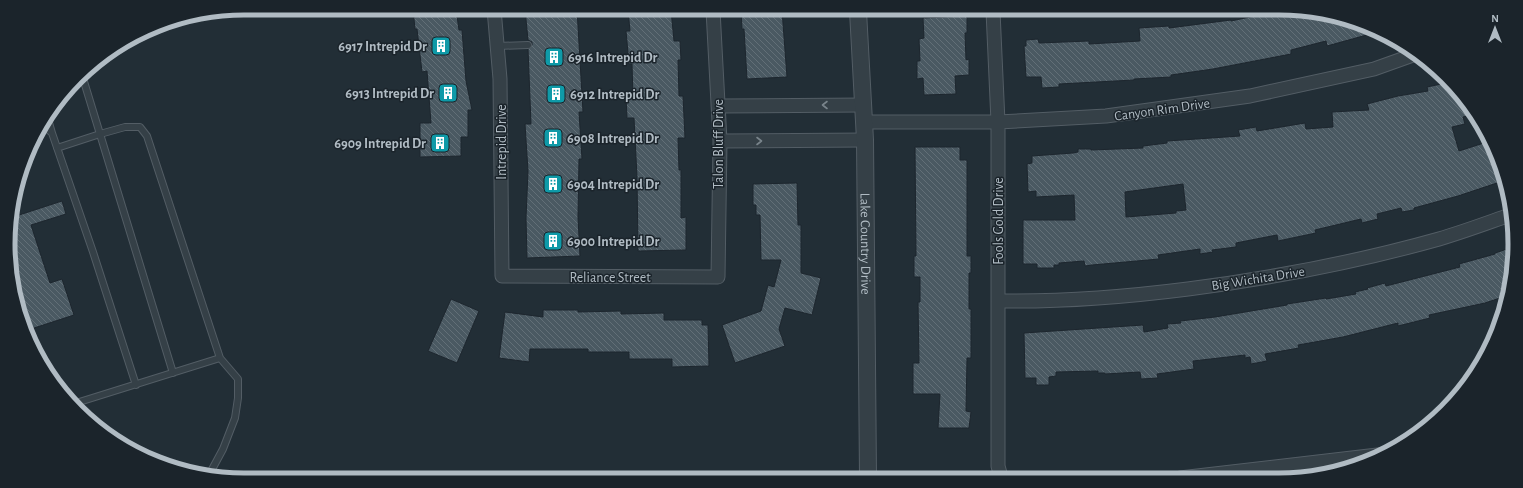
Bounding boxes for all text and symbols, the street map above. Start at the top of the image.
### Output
north arrow [1475,8,1515,48]
text: N [1491,13,1499,24]
building icon: 6917 Intrepid Dr [430,35,452,57]
place label: 6917 Intrepid Dr [338,40,427,54]
building icon: 6916 Intrepid Dr [543,46,565,68]
place label: 6916 Intrepid Dr [568,51,658,65]
building icon: 6913 Intrepid Dr [437,82,459,104]
building icon: 6912 Intrepid Dr [545,83,567,105]
place label: 6913 Intrepid Dr [345,87,434,101]
place label: 6912 Intrepid Dr [570,88,659,102]
street label: Canyon Rim Drive [1113,96,1211,124]
street label: Talon Bluff Drive [712,99,726,189]
one-way arrow [822,101,828,110]
street label: Intrepid Drive [495,104,509,180]
building icon: 6908 Intrepid Dr [542,127,564,149]
building icon: 6909 Intrepid Dr [429,132,451,154]
place label: 6908 Intrepid Dr [567,132,659,146]
place label: 6909 Intrepid Dr [334,137,426,151]
one-way arrow [756,137,762,145]
building icon: 6904 Intrepid Dr [542,173,564,195]
street label: Fools Gold Drive [992,177,1006,265]
place label: 6904 Intrepid Dr [567,178,659,192]
street label: Lake Country Drive [857,193,872,295]
building icon: 6900 Intrepid Dr [542,230,564,252]
place label: 6900 Intrepid Dr [567,235,659,249]
street label: Big Wichita Drive [1210,265,1306,293]
street label: Reliance Street [569,271,651,285]

